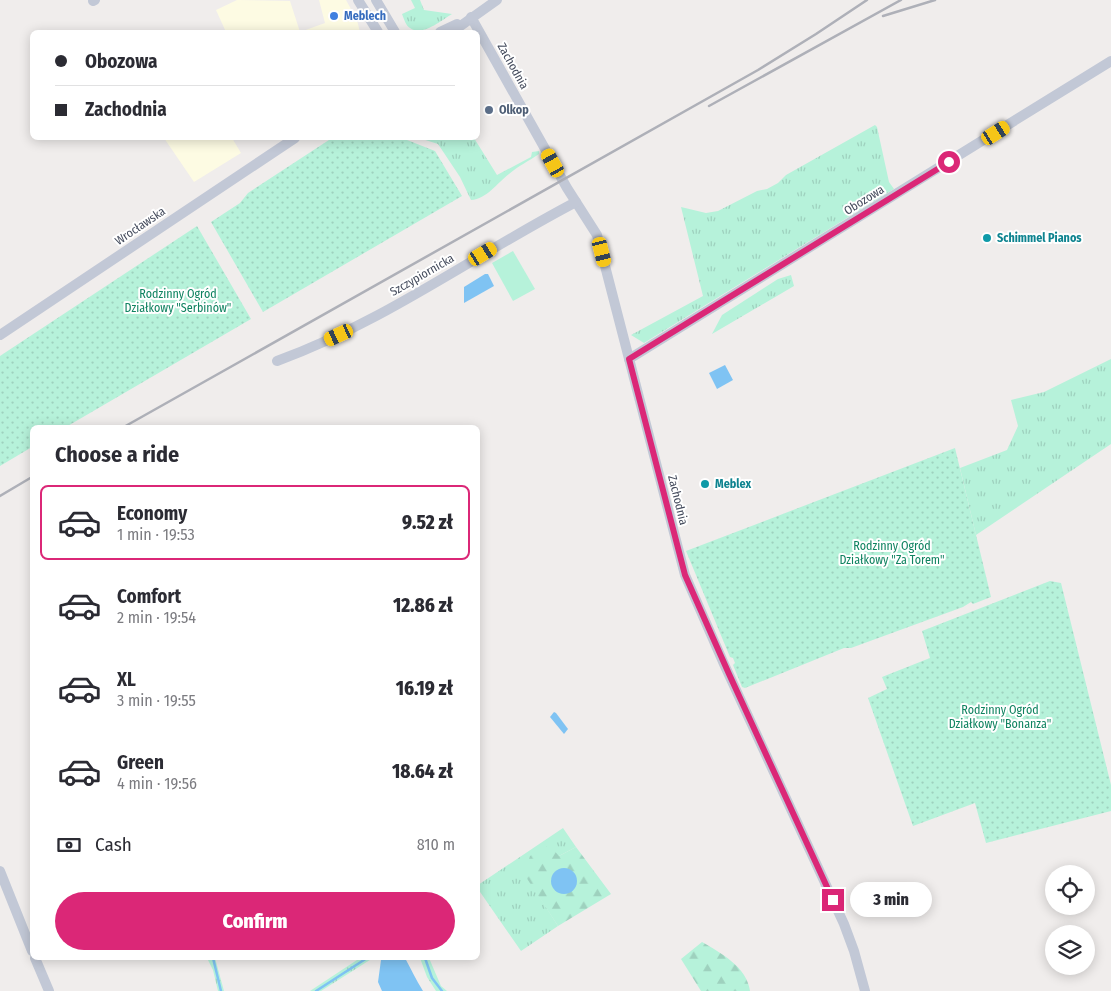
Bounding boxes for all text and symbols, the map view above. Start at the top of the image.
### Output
place label: Meblech [344,9,386,23]
marker: Meblech [328,10,340,22]
street label: Zachodnia [495,40,531,92]
text: Obozowa [85,50,157,73]
text: Zachodnia [85,98,167,121]
place label: Olkop [499,103,529,117]
marker: Olkop [483,104,495,116]
car [979,119,1012,147]
car [539,146,566,180]
route start [938,151,960,173]
street label: Obozowa [841,182,887,218]
street label: Wrocławska [112,204,168,248]
place label: Schimmel Pianos [997,231,1082,245]
marker: Schimmel Pianos [981,232,993,244]
car [591,236,612,268]
car [466,240,499,268]
street label: Szczypiornicka [388,251,457,299]
park label: Rodzinny Ogród Działkowy "Serbinów" [125,287,231,315]
car [322,322,355,348]
text: Choose a ride [55,441,179,468]
street label: Zachodnia [665,474,691,526]
place label: Meblex [715,477,751,491]
marker: Meblex [699,478,711,490]
icon: car [57,500,102,545]
text: Economy [117,502,187,525]
text: 9.52 zł [402,511,453,534]
text: 1 min · 19:53 [117,525,195,544]
park label: Rodzinny Ogród Działkowy "Za Torem" [840,539,944,567]
icon: car [57,583,102,628]
text: Comfort [117,585,181,608]
text: 12.86 zł [393,594,453,617]
text: 2 min · 19:54 [117,608,196,627]
icon: car [57,666,102,711]
text: XL [117,668,136,691]
text: 16.19 zł [396,677,453,700]
text: 3 min · 19:55 [117,691,196,710]
park label: Rodzinny Ogród Działkowy "Bonanza" [949,703,1051,731]
icon: car [57,749,102,794]
text: Green [117,751,164,774]
text: 18.64 zł [392,760,453,783]
text: 4 min · 19:56 [117,774,197,793]
icon: cash [55,831,83,859]
text: Cash [95,833,132,856]
text: 810 m [417,835,455,854]
map controls [1045,865,1095,975]
button: locate [1045,865,1095,915]
callout: 3 min [850,882,933,918]
route end [822,889,844,911]
text: 3 min [873,890,909,909]
button: Confirm [55,892,455,950]
button: layers [1045,925,1095,975]

